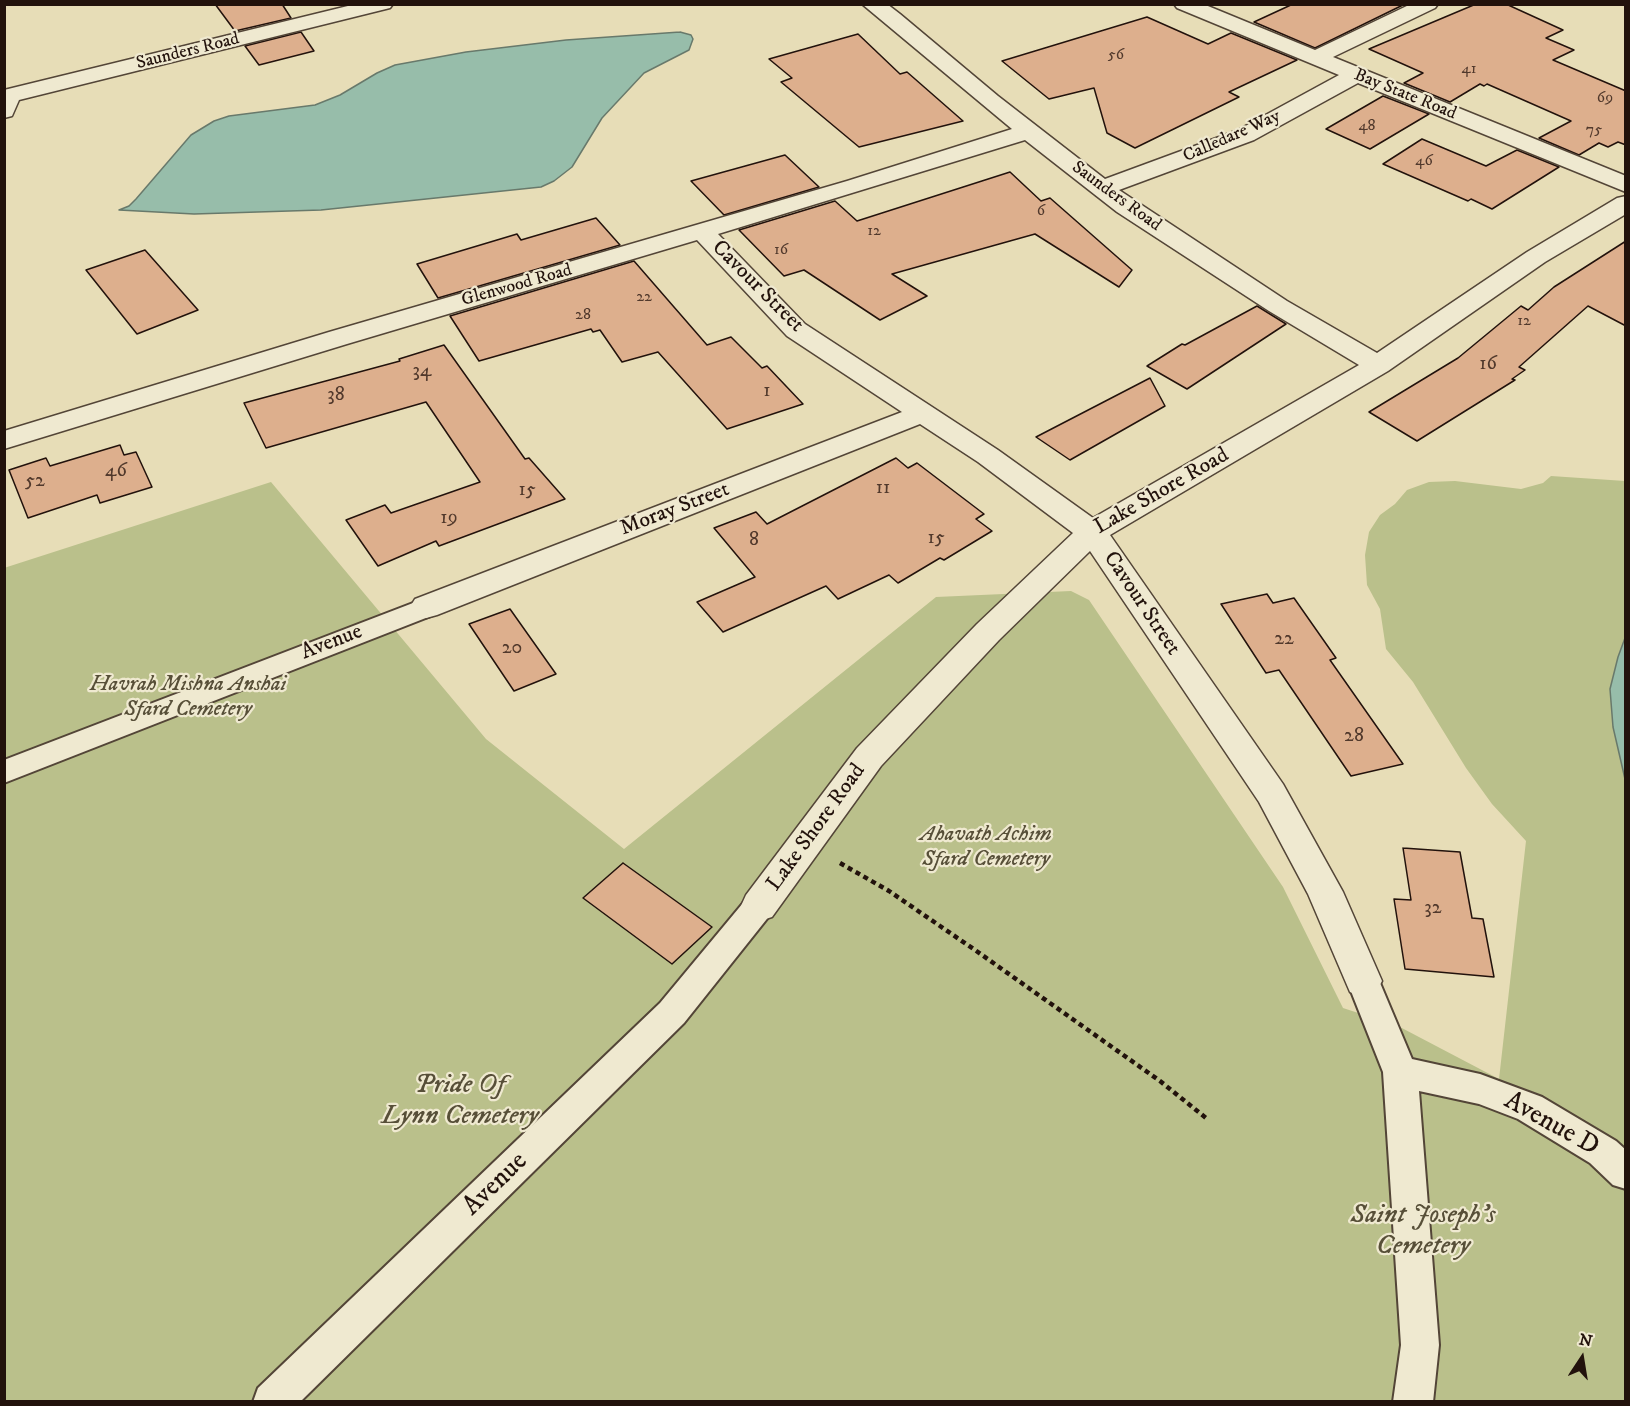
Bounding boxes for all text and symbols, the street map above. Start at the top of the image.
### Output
street label: Saunders Road [134,29,242,75]
house number: 56 [1108,46,1124,66]
house number: 41 [1461,60,1477,80]
street label: Bay State Road [1351,65,1459,125]
house number: 69 [1597,89,1613,109]
street label: Calledare Way [1180,106,1284,168]
house number: 48 [1358,117,1376,137]
house number: 75 [1586,121,1602,141]
house number: 46 [1415,152,1433,172]
street label: Saunders Road [1067,157,1165,237]
house number: 6 [1037,202,1045,222]
house number: 12 [867,222,881,242]
street label: Cavour Street [705,235,809,339]
house number: 16 [774,241,788,261]
street label: Glenwood Road [459,260,575,312]
house number: 22 [636,288,652,308]
house number: 28 [575,306,591,326]
house number: 12 [1517,312,1531,332]
house number: 16 [1479,353,1497,377]
house number: 34 [413,360,431,384]
house number: 1 [763,380,771,404]
house number: 38 [327,384,345,408]
street label: Lake Shore Road [1090,443,1234,541]
house number: 46 [105,460,127,484]
house number: 52 [25,470,45,494]
street label: Moray Street [617,477,733,543]
house number: 11 [876,477,890,501]
house number: 15 [518,479,536,503]
house number: 19 [440,507,458,531]
house number: 15 [927,527,945,551]
house number: 8 [749,529,759,553]
street label: Cavour Street [1097,547,1185,661]
street label: Avenue [298,619,366,667]
house number: 22 [1274,628,1294,652]
house number: 20 [502,637,522,661]
park label: Havrah Mishna Anshai Sfard Cemetery [90,672,286,724]
house number: 28 [1344,725,1364,749]
street label: Lake Shore Road [762,759,872,897]
park label: Ahavath Achim Sfard Cemetery [920,822,1052,873]
house number: 32 [1424,897,1442,921]
park label: Pride Of Lynn Cemetery [381,1070,539,1133]
street label: Avenue D [1498,1086,1604,1164]
street label: Avenue [457,1146,535,1224]
park label: Saint Joseph's Cemetery [1350,1200,1496,1263]
north arrow [1552,1328,1612,1388]
text: N [1577,1329,1594,1352]

